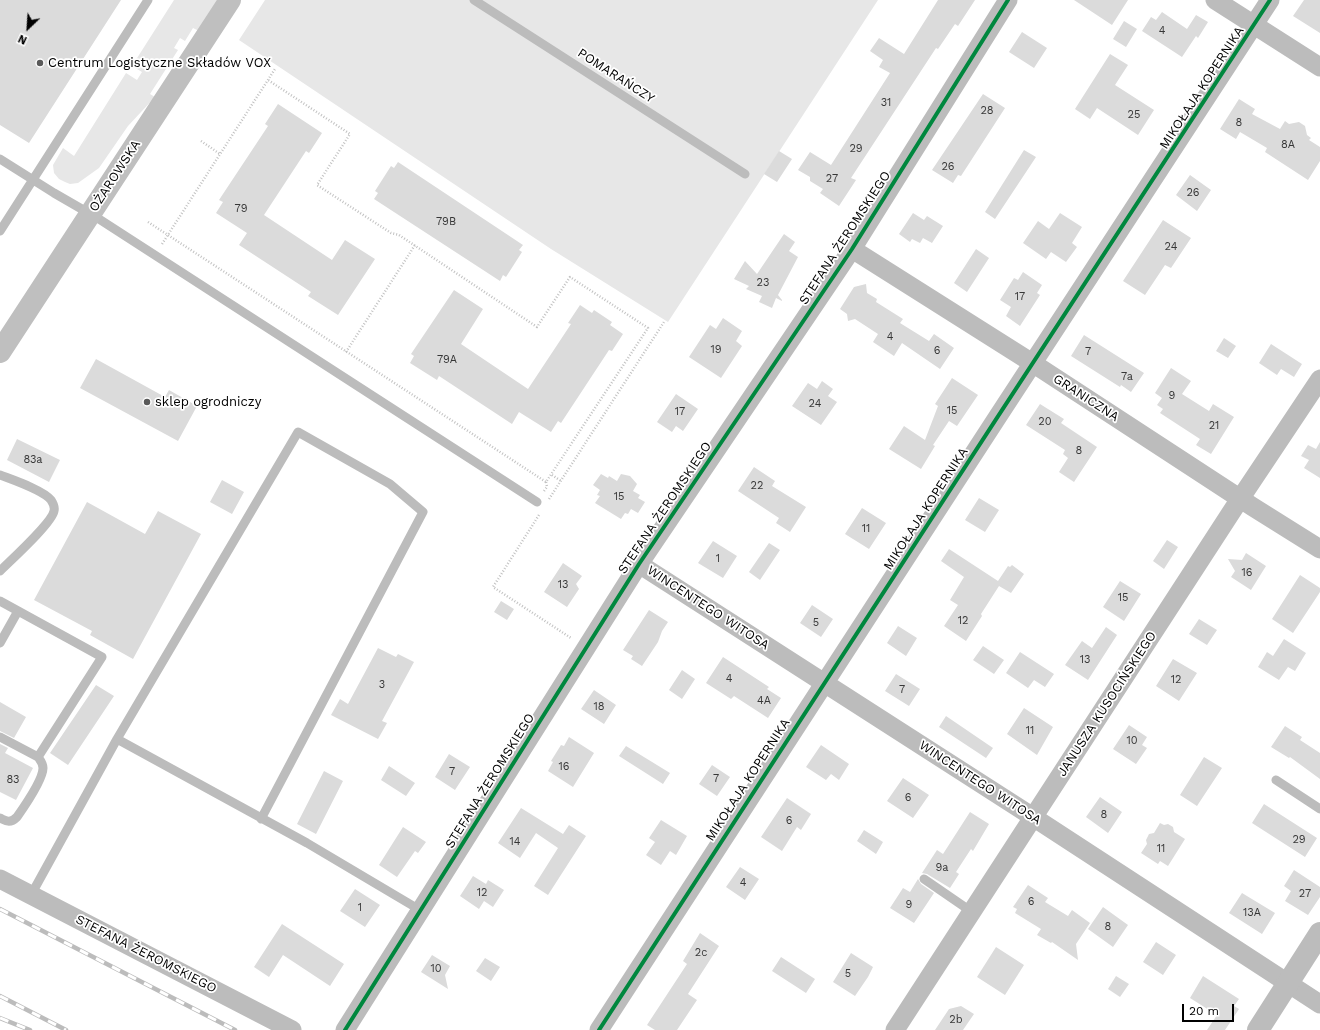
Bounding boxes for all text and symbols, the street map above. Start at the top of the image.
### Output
north arrow [8,8,48,48]
street label: MIKOŁAJA KOPERNIKA [1157,24,1247,152]
house number: 4 [1159,24,1165,38]
text: N [16,32,29,47]
street label: POMARAŃCZY [575,45,657,107]
place label: Centrum Logistyczne Składów VOX [48,55,271,71]
marker: Centrum Logistyczne Składów VOX [35,58,45,68]
house number: 31 [881,96,891,110]
house number: 28 [980,104,994,118]
house number: 25 [1128,108,1140,122]
house number: 8 [1236,116,1242,130]
street label: OŻAROWSKA [86,137,144,215]
house number: 8A [1281,138,1295,152]
house number: 29 [849,142,863,156]
house number: 26 [941,160,955,174]
street label: STEFANA ŻEROMSKIEGO [796,168,894,308]
house number: 27 [826,172,838,186]
house number: 26 [1186,186,1200,200]
house number: 79 [235,202,247,216]
house number: 79B [436,215,456,229]
house number: 24 [1165,240,1177,254]
house number: 23 [757,276,769,290]
house number: 17 [1015,290,1025,304]
house number: 4 [887,330,893,344]
house number: 19 [710,343,722,357]
house number: 6 [934,344,940,358]
house number: 7 [1085,345,1091,359]
house number: 79A [437,353,457,367]
house number: 7a [1121,370,1133,384]
street label: GRANICZNA [1050,371,1122,425]
house number: 9 [1169,389,1175,403]
place label: sklep ogrodniczy [155,394,261,410]
marker: sklep ogrodniczy [142,397,152,407]
house number: 24 [809,397,821,411]
house number: 15 [947,404,957,418]
house number: 17 [675,405,685,419]
house number: 20 [1038,415,1052,429]
house number: 21 [1209,419,1219,433]
street label: STEFANA ŻEROMSKIEGO [615,439,715,577]
house number: 8 [1076,444,1082,458]
street label: MIKOŁAJA KOPERNIKA [881,445,971,573]
house number: 83a [23,453,43,467]
house number: 22 [751,479,763,493]
house number: 15 [614,490,624,504]
house number: 11 [862,522,870,536]
house number: 1 [716,552,720,566]
street label: WINCENTEGO WITOSA [644,563,772,653]
house number: 16 [1242,566,1252,580]
house number: 13 [558,578,568,592]
house number: 15 [1118,591,1128,605]
house number: 12 [958,614,968,628]
house number: 5 [813,616,819,630]
street label: JANUSZA KUSOCIŃSKIEGO [1054,628,1160,780]
house number: 13 [1080,653,1090,667]
house number: 4 [726,672,732,686]
house number: 12 [1171,673,1181,687]
house number: 3 [379,678,385,692]
house number: 7 [899,683,905,697]
house number: 4A [757,694,771,708]
house number: 18 [593,700,605,714]
street label: STEFANA ŻEROMSKIEGO [442,711,538,851]
street label: MIKOŁAJA KOPERNIKA [703,716,793,844]
house number: 11 [1026,724,1034,738]
house number: 10 [1126,734,1138,748]
street label: WINCENTEGO WITOSA [916,738,1044,828]
house number: 16 [559,760,569,774]
house number: 7 [449,765,455,779]
house number: 7 [713,772,719,786]
house number: 83 [7,773,19,787]
house number: 6 [905,791,911,805]
house number: 8 [1101,808,1107,822]
house number: 6 [786,814,792,828]
house number: 29 [1292,833,1306,847]
house number: 14 [509,835,521,849]
house number: 11 [1157,842,1165,856]
house number: 9a [935,861,949,875]
house number: 4 [740,876,746,890]
house number: 12 [477,886,487,900]
house number: 27 [1299,887,1311,901]
house number: 6 [1028,895,1034,909]
house number: 9 [906,898,912,912]
house number: 1 [358,901,362,915]
house number: 13A [1243,906,1261,920]
street label: STEFANA ŻEROMSKIEGO [73,912,219,996]
house number: 8 [1105,920,1111,934]
house number: 2c [695,946,707,960]
house number: 10 [430,962,442,976]
house number: 5 [845,967,851,981]
scale bar [1184,996,1236,1022]
text: 20 m [1189,1004,1219,1018]
house number: 2b [949,1013,963,1027]

